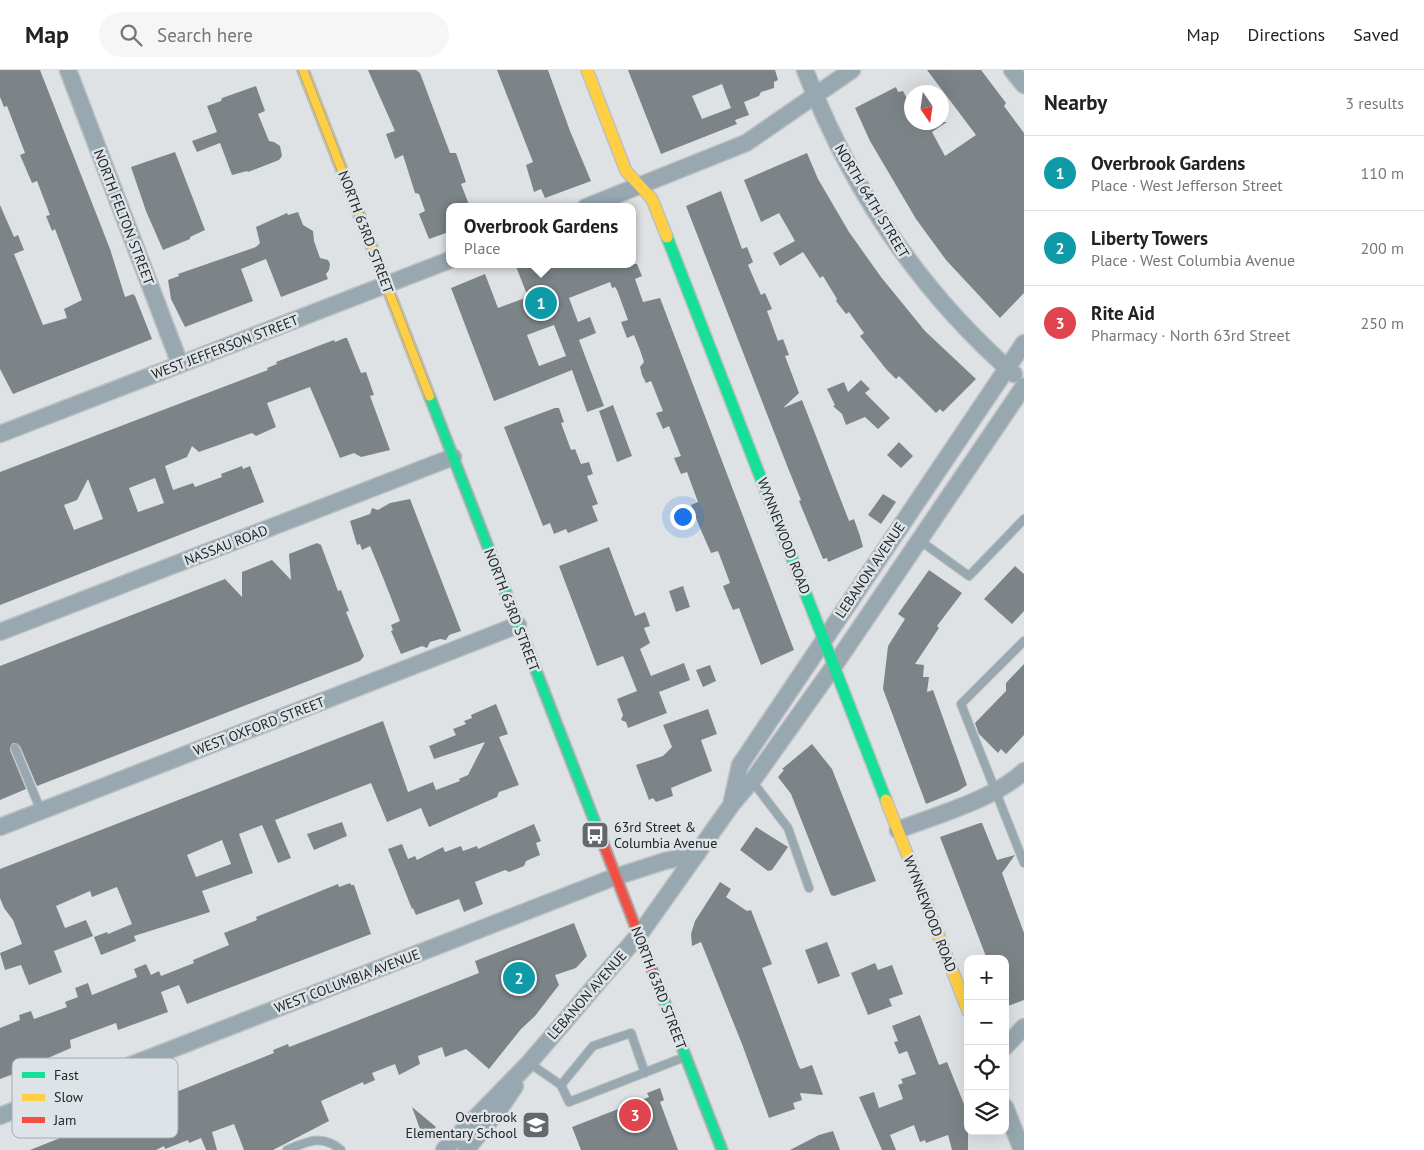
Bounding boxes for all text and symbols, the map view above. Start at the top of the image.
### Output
search box [99,12,449,57]
text: Map [25,19,69,50]
icon: search [117,21,145,49]
text: Search here [157,23,253,47]
text: Map [1187,23,1219,46]
text: Directions [1247,23,1325,46]
text: Saved [1353,23,1399,46]
north arrow [904,85,949,130]
text: Nearby [1044,89,1107,116]
text: 3 results [1345,93,1404,113]
street label: NORTH 64TH STREET [831,141,913,261]
street label: NORTH FELTON STREET [90,147,158,288]
text: Overbrook Gardens [1091,151,1245,175]
text: 1 [1055,163,1065,183]
text: 110 m [1361,163,1404,183]
street label: NORTH 63RD STREET [334,168,398,296]
text: Place · West Jefferson Street [1091,175,1283,195]
popup [446,203,636,268]
text: Overbrook Gardens [464,214,618,238]
text: Liberty Towers [1091,226,1208,250]
text: Place [464,238,500,258]
text: 2 [1055,238,1065,258]
text: 200 m [1361,238,1404,258]
text: Place · West Columbia Avenue [1091,250,1295,270]
pin: 1 [525,284,557,322]
text: Rite Aid [1091,301,1155,325]
street label: WEST JEFFERSON STREET [149,311,301,383]
text: 3 [1055,313,1065,333]
text: 250 m [1361,313,1404,333]
text: Pharmacy · North 63rd Street [1091,325,1290,345]
street label: WYNNEWOOD ROAD [753,475,815,597]
your location [670,504,696,530]
street label: LEBANON AVENUE [831,519,909,621]
street label: NASSAU ROAD [182,521,270,569]
street label: NORTH 63RD STREET [480,546,544,674]
street label: WEST OXFORD STREET [191,693,327,759]
place label: 63rd Street & Columbia Avenue [614,818,717,852]
bus stop icon: 63rd Street & Columbia Avenue [580,820,610,850]
street label: WYNNEWOOD ROAD [899,853,961,975]
street label: NORTH 63RD STREET [627,924,691,1052]
street label: WEST COLUMBIA AVENUE [272,945,422,1017]
street label: LEBANON AVENUE [544,947,630,1043]
map controls [964,955,1009,1135]
button: + [964,955,1009,1000]
pin: 2 [503,959,535,997]
button: − [964,1000,1009,1045]
button: locate [964,1045,1009,1090]
legend [12,1058,178,1138]
text: Fast [54,1066,79,1084]
text: Slow [54,1088,84,1106]
button: layers [964,1090,1009,1135]
pin: 3 [619,1096,651,1134]
place label: Overbrook Elementary School [405,1108,517,1142]
school or university icon: Overbrook Elementary School [521,1110,551,1140]
text: Jam [53,1111,76,1129]

